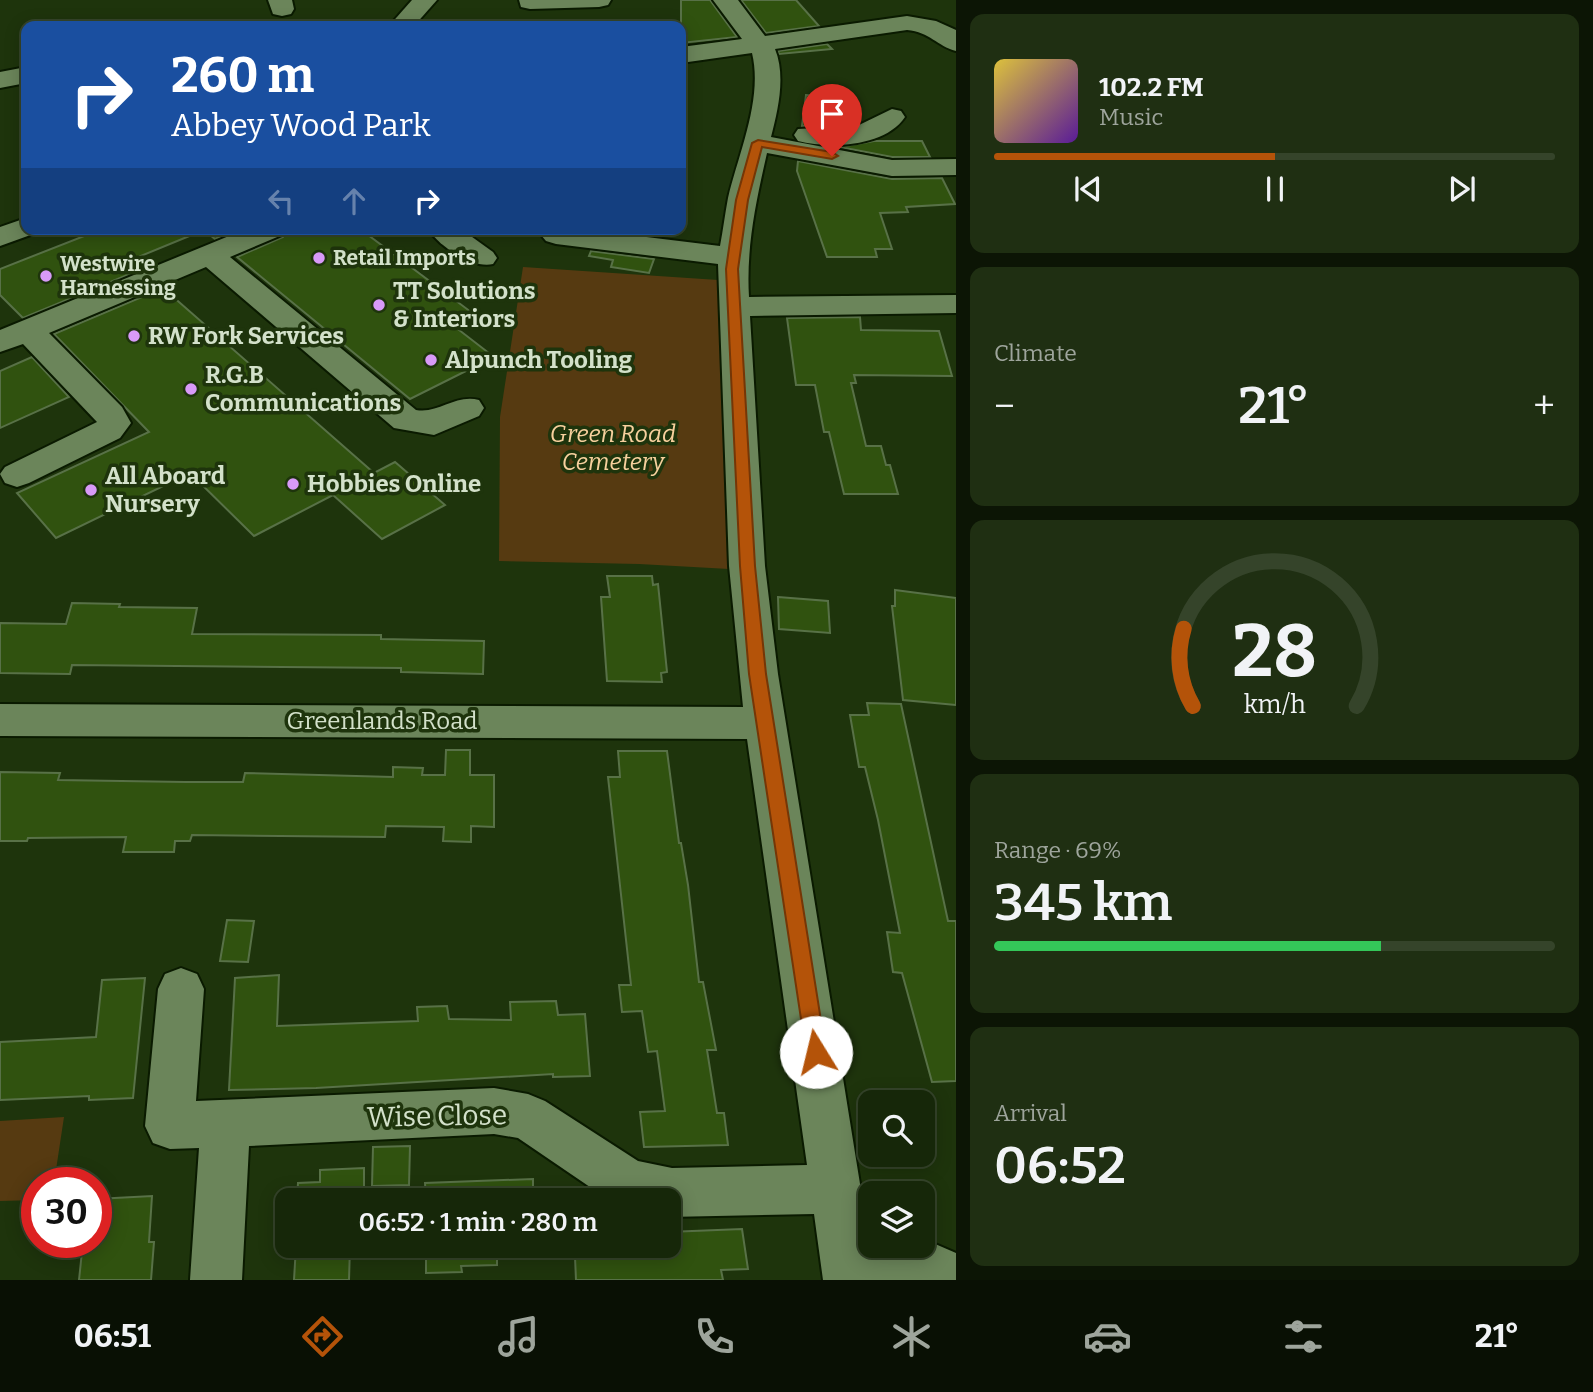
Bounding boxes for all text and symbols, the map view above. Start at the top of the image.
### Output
text: 260 m [171,46,314,105]
icon: right [56,49,147,140]
text: 102.2 FM [1099,72,1204,103]
pin [802,84,862,156]
icon: arrive [813,95,851,133]
text: Music [1099,103,1163,131]
text: Abbey Wood Park [171,106,431,144]
icon: previous [1069,170,1107,208]
icon: pause [1256,170,1294,208]
icon: next [1443,170,1481,208]
icon: left [262,182,300,220]
icon: ahead [335,182,373,220]
icon: right [408,182,446,220]
place label: Retail Imports [333,245,476,271]
marker: Retail Imports [311,250,327,266]
place label: Westwire Harnessing [60,251,176,301]
marker: Westwire Harnessing [38,268,54,284]
place label: TT Solutions & Interiors [393,277,536,333]
marker: TT Solutions & Interiors [371,297,387,313]
place label: RW Fork Services [148,322,344,350]
marker: RW Fork Services [126,328,142,344]
text: Climate [994,339,1077,367]
place label: Alpunch Tooling [445,346,632,374]
marker: Alpunch Tooling [423,352,439,368]
place label: R.G.B Communications [205,361,401,417]
text: 21° [1238,374,1310,437]
marker: R.G.B Communications [183,381,199,397]
text: − [994,383,1015,429]
text: + [1533,383,1555,429]
park label: Green Road Cemetery [550,420,676,476]
place label: All Aboard Nursery [105,462,226,518]
place label: Hobbies Online [307,470,481,498]
marker: Hobbies Online [285,476,301,492]
marker: All Aboard Nursery [83,482,99,498]
text: 28 [1232,608,1317,695]
text: km/h [1244,690,1306,720]
street label: Greenlands Road [286,707,478,735]
text: Range · 69% [994,836,1122,864]
text: 345 km [994,871,1172,934]
position arrow [779,1015,853,1089]
map controls [858,1090,935,1258]
button: search [858,1090,935,1167]
street label: Wise Close [367,1098,507,1134]
text: Arrival [994,1099,1067,1127]
text: 06:52 [994,1134,1126,1197]
speed limit sign: 30 [21,1167,112,1258]
button: layers [858,1181,935,1258]
text: 06:52 · 1 min · 280 m [359,1207,597,1238]
icon: directions [298,1312,347,1361]
icon: music [494,1312,543,1361]
icon: phone [690,1312,739,1361]
icon: climate [887,1312,936,1361]
icon: car [1083,1312,1132,1361]
icon: filters [1279,1312,1328,1361]
text: 06:51 [74,1317,151,1355]
text: 21° [1475,1317,1519,1355]

